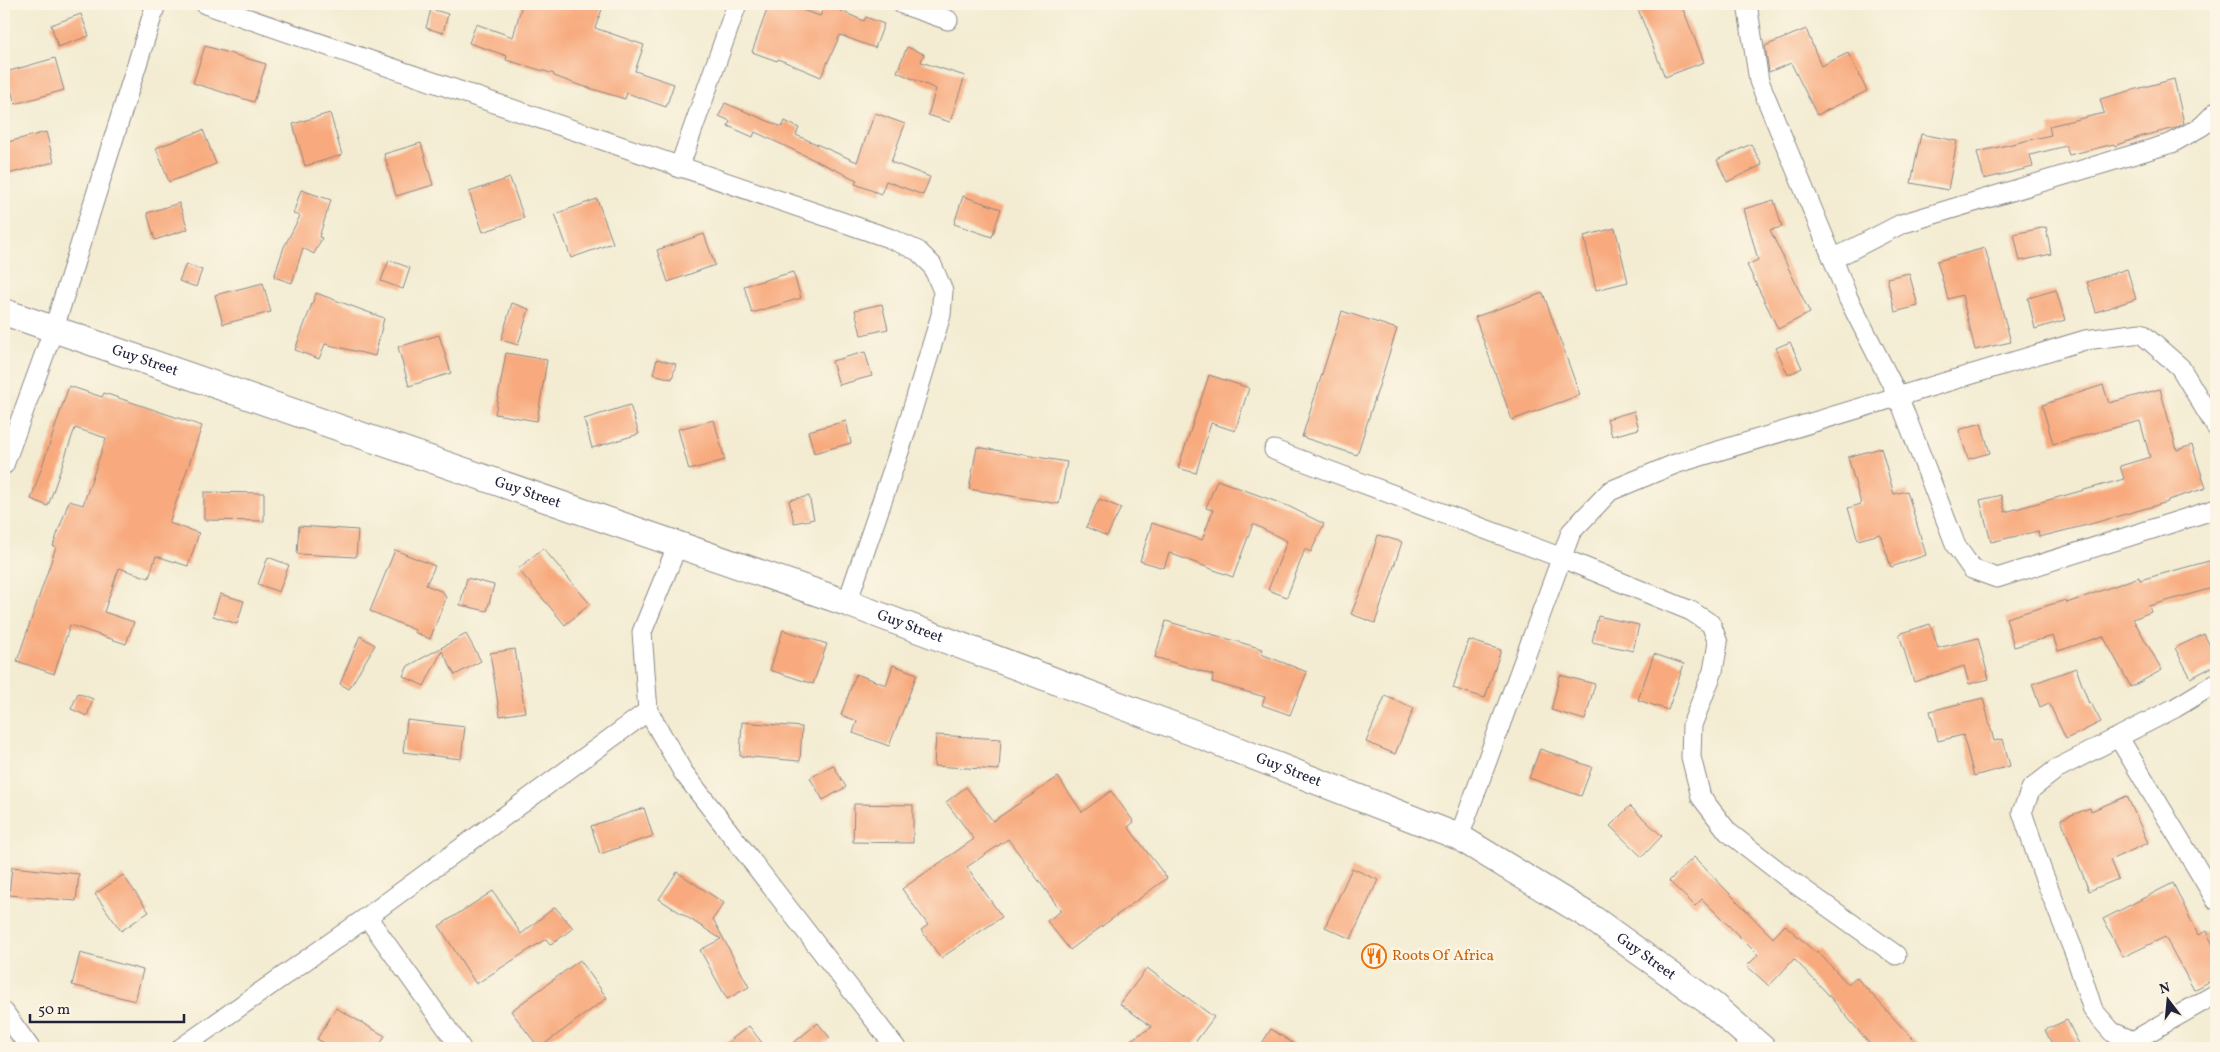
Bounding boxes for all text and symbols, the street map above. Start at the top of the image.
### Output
street label: Guy Street [109,339,181,382]
street label: Guy Street [492,472,564,514]
street label: Guy Street [874,605,946,649]
street label: Guy Street [1253,748,1325,793]
street label: Guy Street [1612,928,1680,985]
restaurant icon: Roots Of Africa [1361,943,1387,969]
place label: Roots Of Africa [1392,946,1494,967]
north arrow [2142,974,2192,1024]
text: N [2157,978,2172,999]
scale bar [30,992,184,1024]
text: 50 m [38,1000,70,1021]

